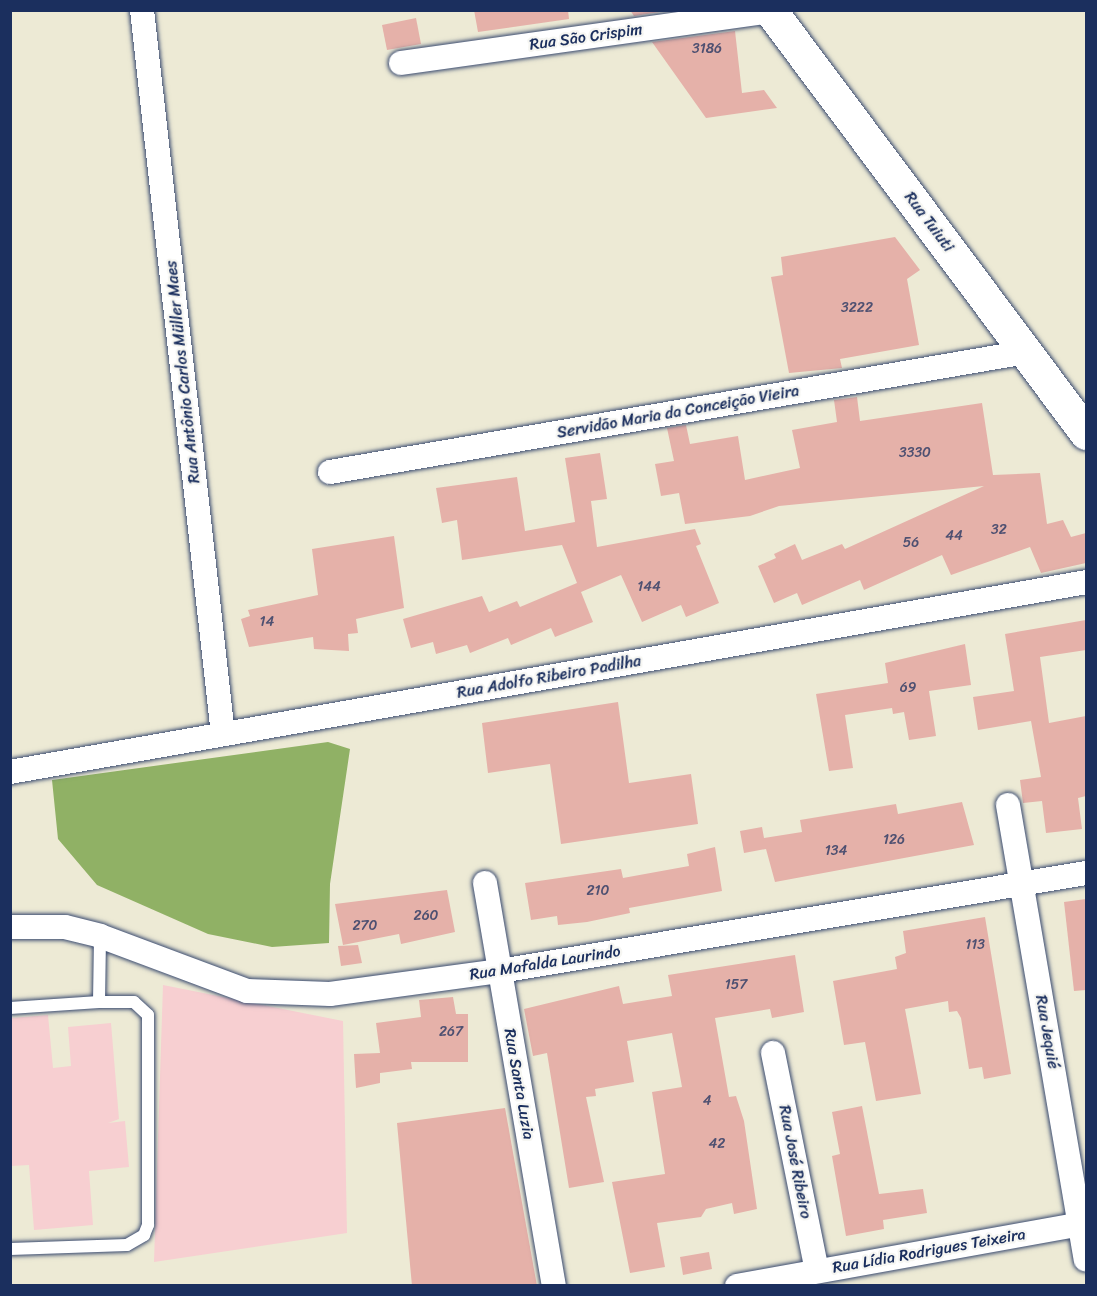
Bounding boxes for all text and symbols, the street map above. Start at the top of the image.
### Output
street label: Rua São Crispim [528,20,644,54]
house number: 3186 [692,41,722,57]
street label: Rua Tuiuti [900,188,958,256]
street label: Rua Antônio Carlos Müller Maes [162,259,204,485]
house number: 3222 [841,300,873,316]
street label: Servidão Maria da Conceição Vieira [555,381,801,443]
house number: 3330 [899,445,931,461]
house number: 32 [991,522,1007,538]
house number: 44 [945,528,963,544]
house number: 56 [903,535,919,551]
house number: 144 [637,579,661,595]
house number: 14 [260,614,274,630]
street label: Rua Adolfo Ribeiro Padilha [455,651,643,703]
house number: 69 [900,680,916,696]
house number: 126 [883,832,905,848]
house number: 134 [825,843,847,859]
house number: 210 [587,883,609,899]
house number: 260 [414,908,438,924]
house number: 270 [353,918,377,934]
house number: 113 [965,937,985,953]
street label: Rua Mafalda Laurindo [468,942,622,984]
house number: 157 [725,977,747,993]
street label: Rua Jequié [1031,993,1063,1071]
house number: 267 [439,1024,463,1040]
street label: Rua Santa Luzia [500,1027,538,1141]
house number: 4 [703,1093,711,1109]
street label: Rua José Ribeiro [775,1103,815,1221]
house number: 42 [709,1136,725,1152]
street label: Rua Lídia Rodrigues Teixeira [831,1225,1027,1277]

